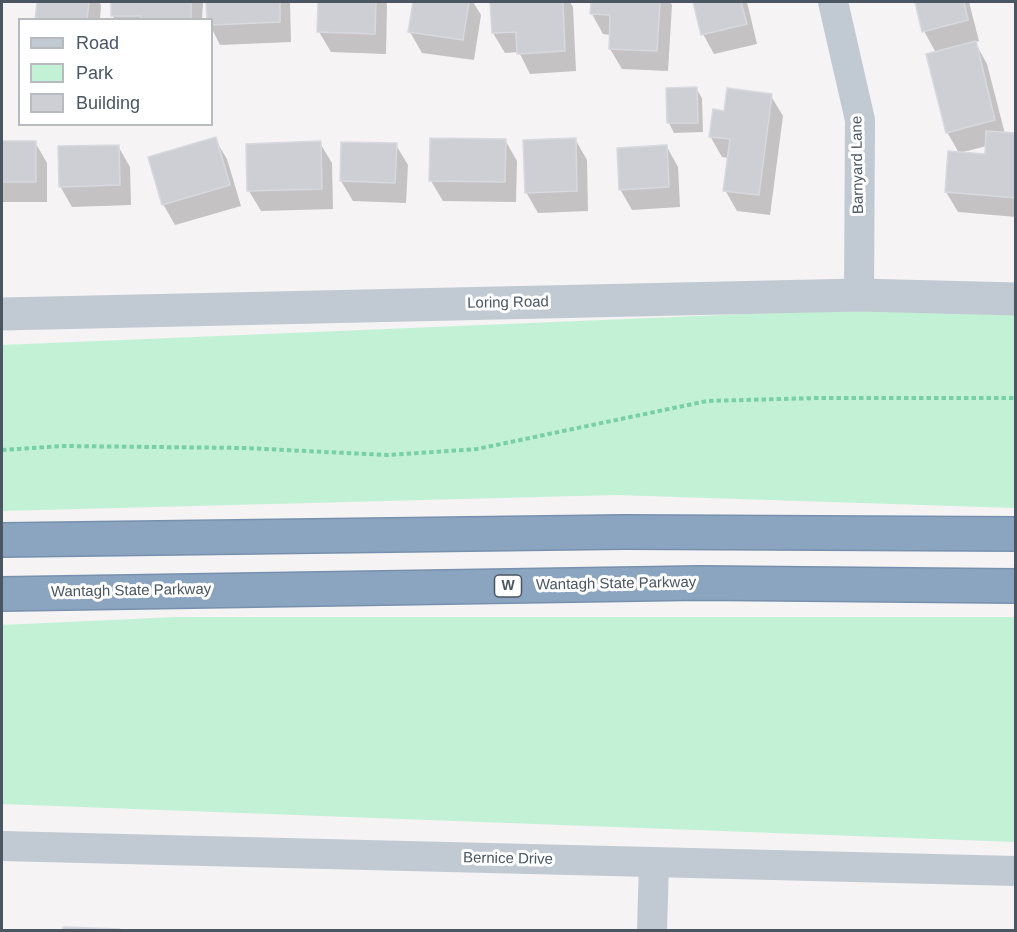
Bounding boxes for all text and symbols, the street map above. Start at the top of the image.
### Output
legend [18,18,213,126]
text: Road [76,33,119,53]
text: Park [76,63,113,83]
text: Building [76,93,140,113]
street label: Barnyard Lane [848,116,868,214]
street label: Loring Road [467,293,549,313]
street label: Wantagh State Parkway [536,574,696,594]
road number: W [494,575,522,597]
street label: Wantagh State Parkway [51,581,211,601]
street label: Bernice Drive [463,849,553,869]

